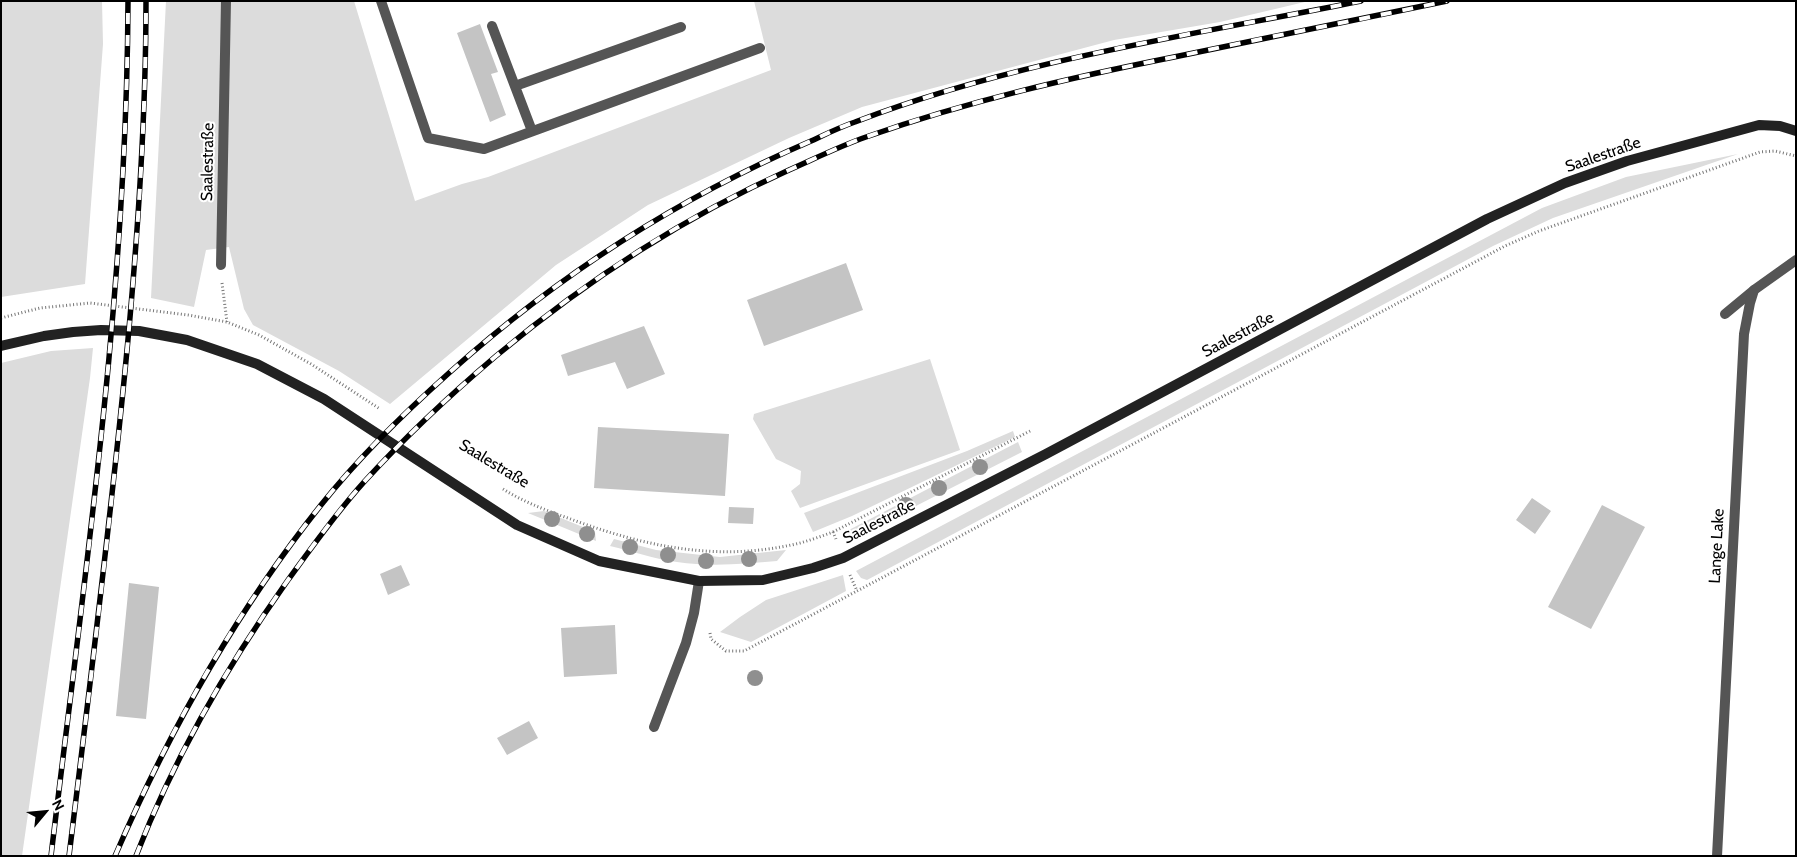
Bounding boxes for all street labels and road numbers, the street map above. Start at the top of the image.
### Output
street label: Saalestraße [198,123,218,201]
street label: Saalestraße [1563,133,1643,177]
street label: Saalestraße [1199,308,1277,362]
street label: Saalestraße [455,436,533,492]
street label: Saalestraße [840,496,918,548]
street label: Lange Lake [1705,508,1729,584]

